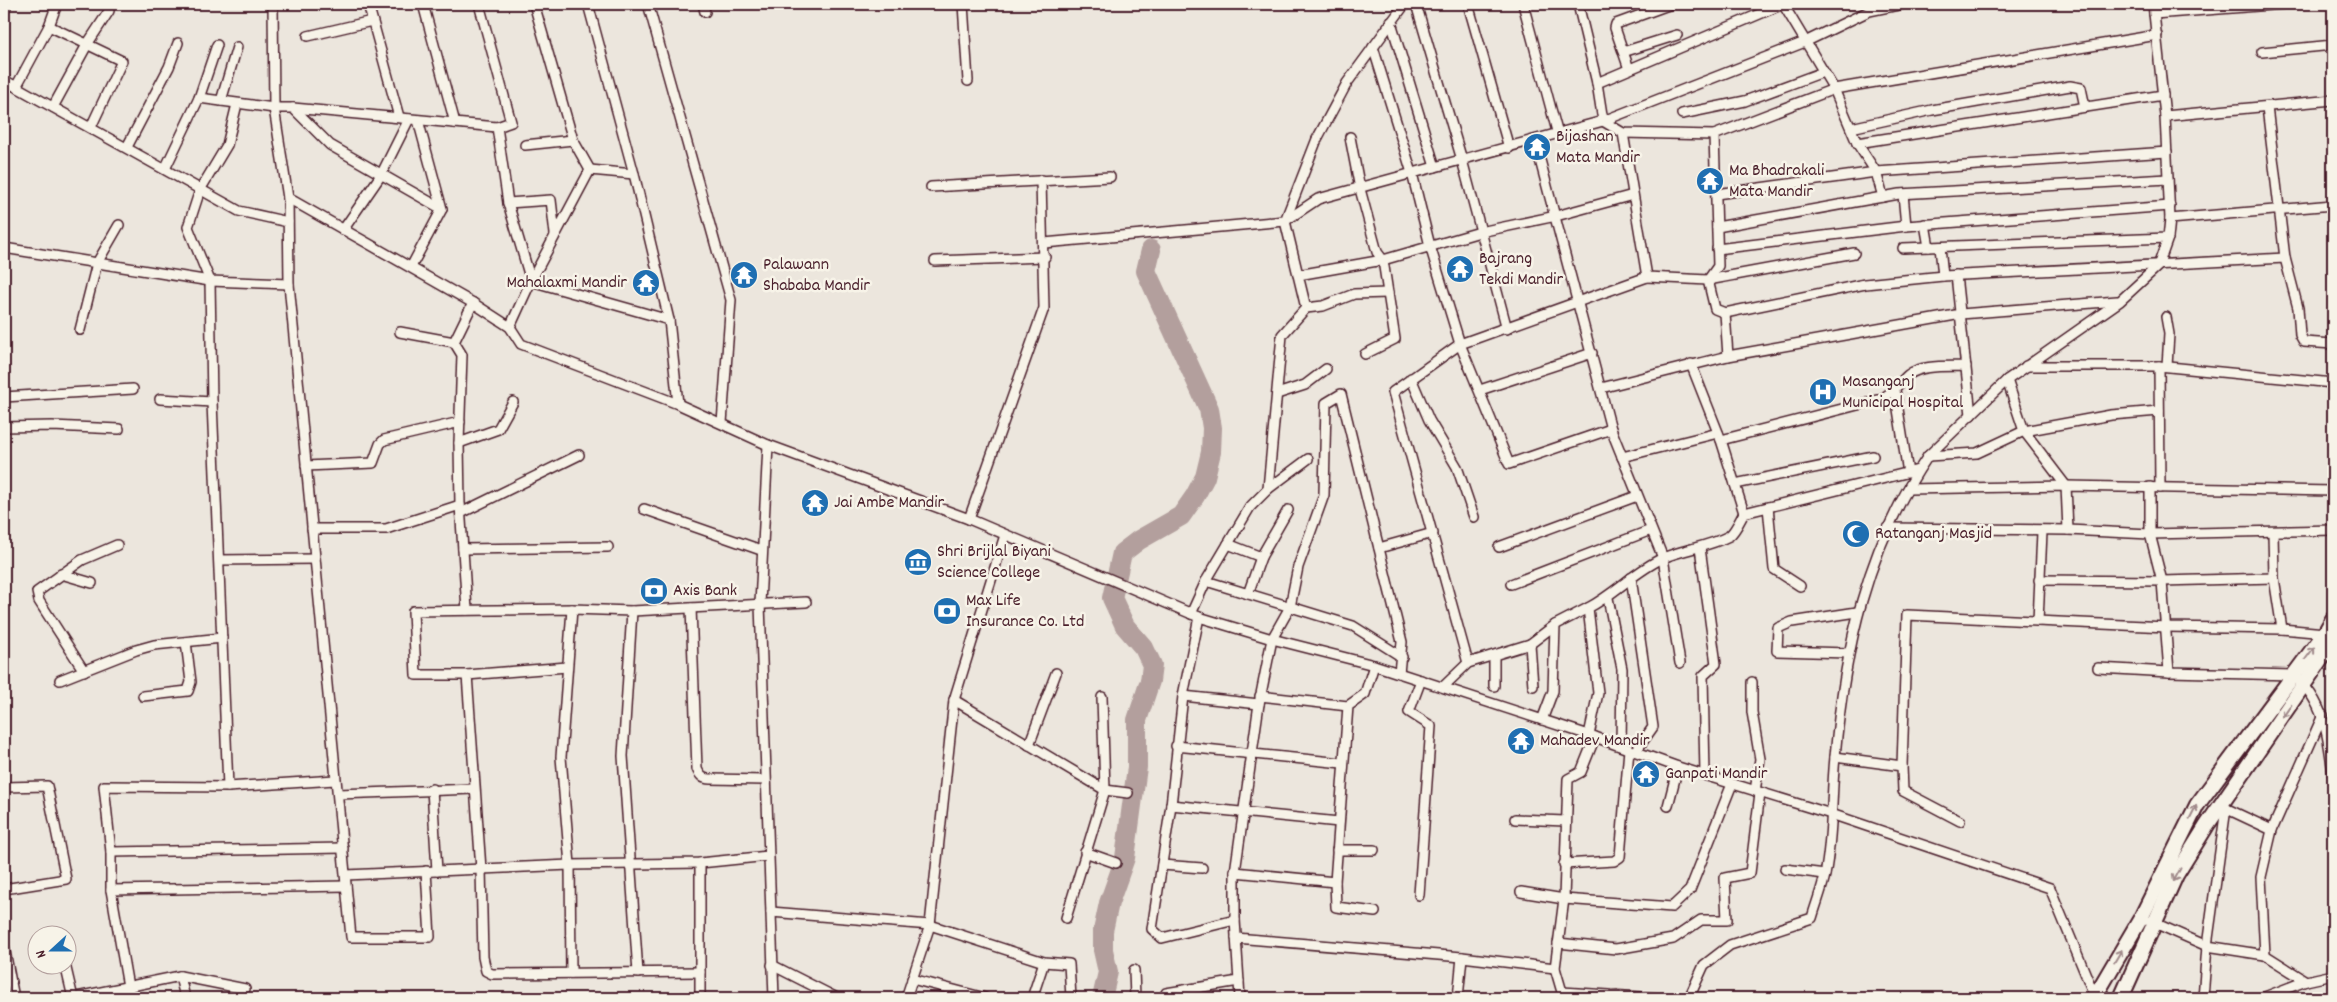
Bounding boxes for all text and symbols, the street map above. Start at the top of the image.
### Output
place label: Bijashan Mata Mandir [1556,125,1640,171]
temple icon: Bijashan Mata Mandir [1522,132,1552,162]
place label: Ma Bhadrakali Mata Mandir [1729,159,1824,205]
temple icon: Ma Bhadrakali Mata Mandir [1695,166,1725,196]
place label: Bajrang Tekdi Mandir [1479,247,1563,293]
place label: Palawann Shababa Mandir [763,253,870,299]
temple icon: Bajrang Tekdi Mandir [1445,254,1475,284]
temple icon: Palawann Shababa Mandir [729,260,759,290]
temple icon: Mahalaxmi Mandir [631,268,661,298]
place label: Mahalaxmi Mandir [506,271,627,296]
place label: Masanganj Municipal Hospital [1842,370,1964,416]
hospital icon: Masanganj Municipal Hospital [1808,377,1838,407]
temple icon: Jai Ambe Mandir [800,488,830,518]
place label: Jai Ambe Mandir [834,491,944,516]
mosque icon: Ratanganj Masjid [1841,519,1871,549]
place label: Ratanganj Masjid [1875,522,1992,547]
place label: Shri Brijlal Biyani Science College [937,540,1051,586]
museum icon: Shri Brijlal Biyani Science College [903,547,933,577]
bank icon: Axis Bank [639,576,669,606]
place label: Axis Bank [673,579,737,604]
place label: Max Life Insurance Co. Ltd [966,589,1084,635]
bank icon: Max Life Insurance Co. Ltd [932,596,962,626]
one-way arrow [2305,646,2315,660]
one-way arrow [2282,704,2292,718]
temple icon: Mahadev Mandir [1506,726,1536,756]
place label: Mahadev Mandir [1540,729,1650,754]
temple icon: Ganpati Mandir [1631,759,1661,789]
place label: Ganpati Mandir [1665,762,1768,787]
one-way arrow [2189,805,2198,820]
one-way arrow [2172,868,2182,883]
north arrow [28,924,78,974]
text: N [31,947,52,961]
one-way arrow [2114,950,2124,964]

